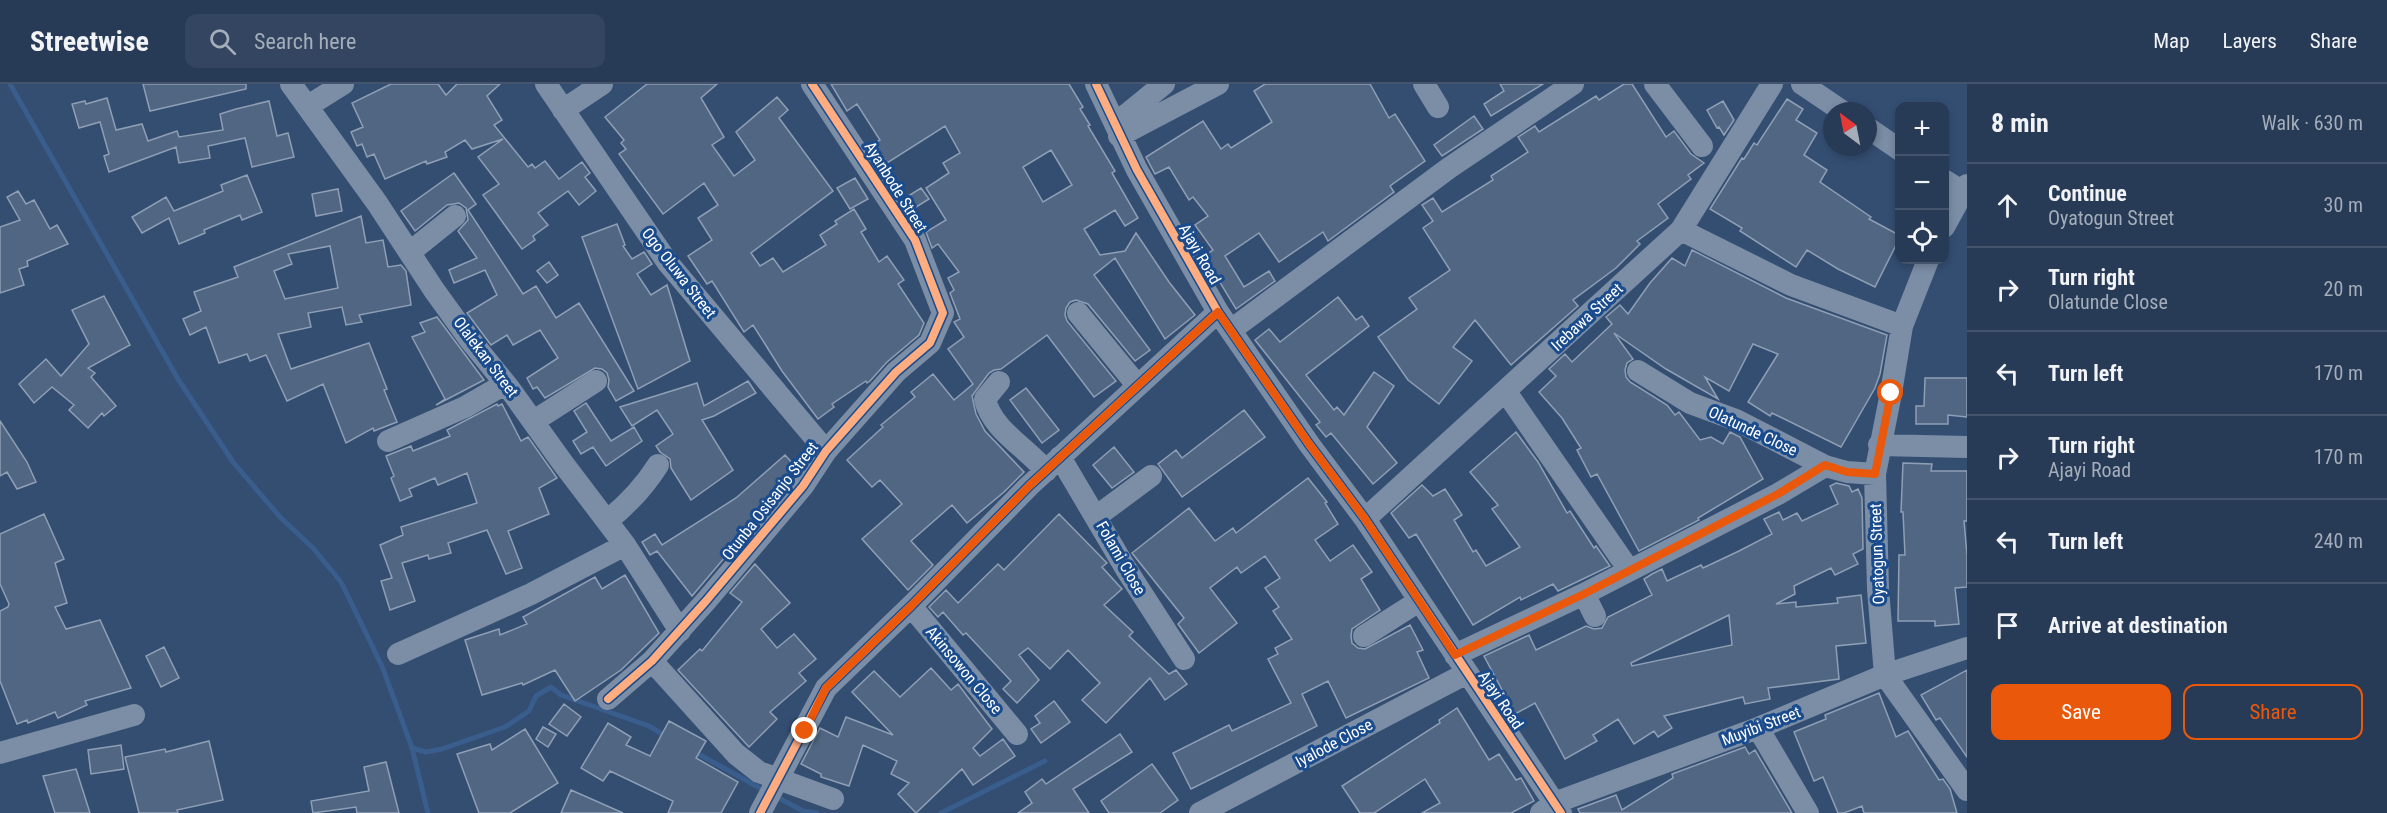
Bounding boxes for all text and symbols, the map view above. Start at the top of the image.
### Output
search box [185,14,605,68]
text: Streetwise [30,25,149,58]
icon: search [206,25,239,58]
text: Search here [254,29,356,54]
text: Map [2153,29,2190,53]
text: Layers [2223,29,2277,53]
text: Share [2310,29,2357,53]
north arrow [1823,102,1877,156]
map controls [1895,102,1949,264]
button: + [1895,102,1949,156]
text: 8 min [1991,108,2049,138]
text: Walk · 630 m [2262,111,2363,135]
street label: Ayanbode Street [861,138,932,236]
button: − [1895,156,1949,210]
text: Continue [2048,181,2127,206]
icon: ahead [1991,189,2024,222]
text: 30 m [2324,193,2363,217]
text: Oyatogun Street [2048,206,2174,230]
button: locate [1895,210,1949,264]
street label: Ajayi Road [1175,220,1225,288]
street label: Ogo Oluwa Street [638,224,720,322]
text: Turn right [2048,265,2135,290]
icon: right [1991,273,2024,306]
text: 20 m [2324,277,2363,301]
street label: Irebawa Street [1547,279,1627,355]
text: Olatunde Close [2048,290,2168,314]
street label: Olalekan Street [450,313,523,401]
icon: left [1991,357,2024,390]
text: Turn left [2048,361,2123,386]
text: 170 m [2314,361,2363,385]
route start [1877,379,1903,405]
street label: Olatunde Close [1706,402,1800,460]
text: Turn right [2048,433,2135,458]
street label: Otunba Osisanjo Street [718,438,822,564]
icon: right [1991,441,2024,474]
text: 170 m [2314,445,2363,469]
text: Ajayi Road [2048,458,2131,482]
street label: Oyatogun Street [1866,503,1888,605]
street label: Folami Close [1092,518,1150,598]
icon: left [1991,525,2024,558]
text: Turn left [2048,529,2123,554]
text: 240 m [2314,529,2363,553]
icon: arrive [1991,609,2024,642]
text: Arrive at destination [2048,613,2228,638]
street label: Akinsowon Close [922,622,1006,718]
street label: Ajayi Road [1475,667,1527,733]
button: Save [1991,684,2171,740]
button: Share [2183,684,2363,740]
street label: Muyibi Street [1719,702,1803,750]
street label: Iyalode Close [1292,715,1376,771]
route end [791,717,817,743]

